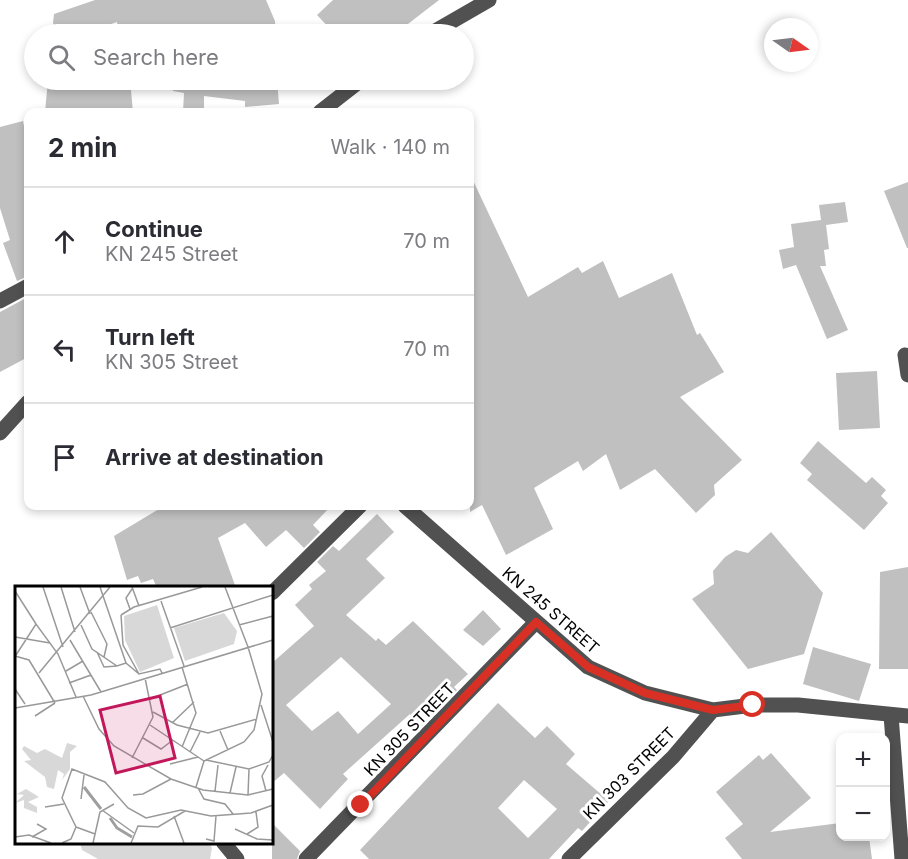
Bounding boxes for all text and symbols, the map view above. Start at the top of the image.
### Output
north arrow [764,18,818,72]
search box [24,24,474,90]
icon: search [45,41,78,74]
text: Search here [93,44,219,70]
text: 2 min [48,132,118,163]
text: Walk · 140 m [330,135,450,159]
text: Continue [105,216,203,242]
icon: ahead [48,225,81,258]
text: 70 m [403,229,450,253]
text: KN 245 Street [105,242,238,266]
text: Turn left [105,324,195,350]
icon: left [48,333,81,366]
text: 70 m [403,337,450,361]
text: KN 305 Street [105,350,238,374]
icon: arrive [48,441,81,474]
text: Arrive at destination [105,444,324,470]
street label: KN 245 STREET [498,562,604,658]
inset map [15,586,273,844]
street label: KN 305 STREET [359,678,459,780]
route start [739,691,765,717]
street label: KN 303 STREET [579,723,679,823]
map controls [836,733,890,841]
button: + [836,733,890,787]
button: − [836,787,890,841]
route end [347,791,373,817]

